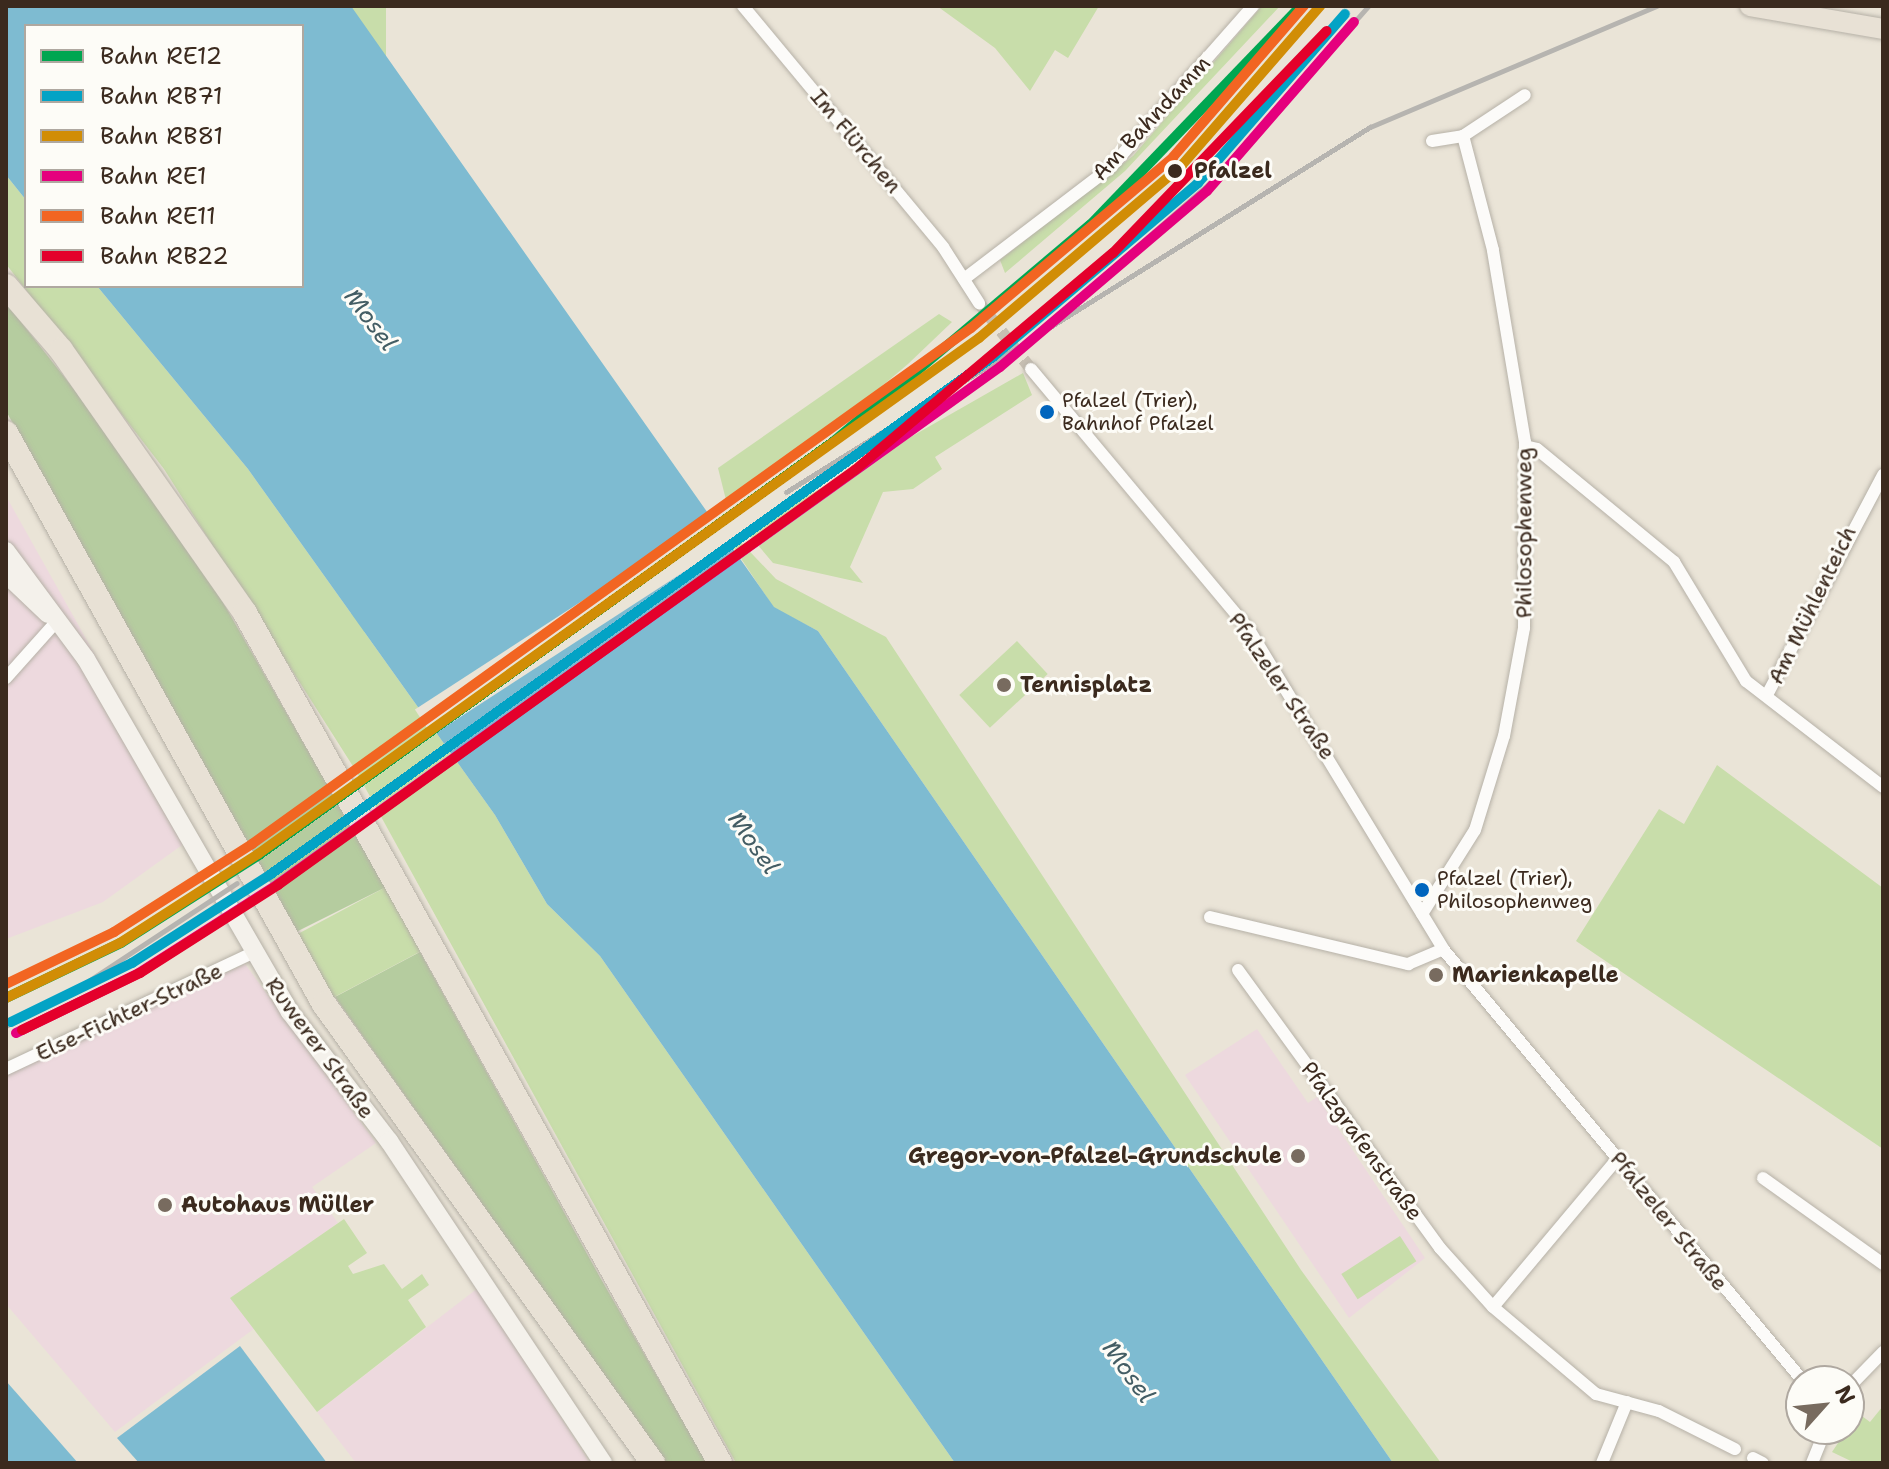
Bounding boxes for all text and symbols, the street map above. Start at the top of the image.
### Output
legend [24,24,304,288]
text: Bahn RE12 [100,40,222,72]
street label: Am Bahndamm [1086,50,1216,186]
text: Bahn RB71 [100,80,223,112]
street label: Im Flürchen [805,84,907,198]
text: Bahn RB81 [100,120,223,152]
place label: Pfalzel [1194,158,1272,184]
marker: Pfalzel [1163,159,1187,183]
text: Bahn RE1 [100,160,207,192]
text: Bahn RE11 [100,200,216,232]
text: Bahn RB22 [100,240,229,272]
water label: Mosel [337,283,403,357]
place label: Pfalzel (Trier), Bahnhof Pfalzel [1062,388,1214,435]
marker: Pfalzel (Trier), Bahnhof Pfalzel [1039,404,1055,420]
street label: Philosophenweg [1511,448,1537,618]
street label: Am Mühlenteich [1762,522,1862,688]
street label: Pfalzeler Straße [1223,607,1341,765]
place label: Tennisplatz [1020,672,1152,698]
marker: Tennisplatz [995,676,1013,694]
water label: Mosel [721,806,785,880]
place label: Pfalzel (Trier), Philosophenweg [1437,866,1592,913]
marker: Pfalzel (Trier), Philosophenweg [1414,882,1430,898]
street label: Else-Fichter-Straße [32,957,226,1067]
place label: Marienkapelle [1452,962,1619,988]
marker: Marienkapelle [1427,966,1445,984]
street label: Ruwerer Straße [260,972,380,1124]
street label: Pfalzgrafenstraße [1295,1056,1429,1226]
place label: Gregor-von-Pfalzel-Grundschule [908,1143,1282,1169]
street label: Pfalzeler Straße [1605,1146,1733,1296]
marker: Gregor-von-Pfalzel-Grundschule [1289,1147,1307,1165]
place label: Autohaus Müller [181,1192,374,1218]
marker: Autohaus Müller [156,1196,174,1214]
water label: Mosel [1096,1335,1160,1409]
north arrow [1785,1365,1865,1445]
text: N [1828,1380,1862,1409]

